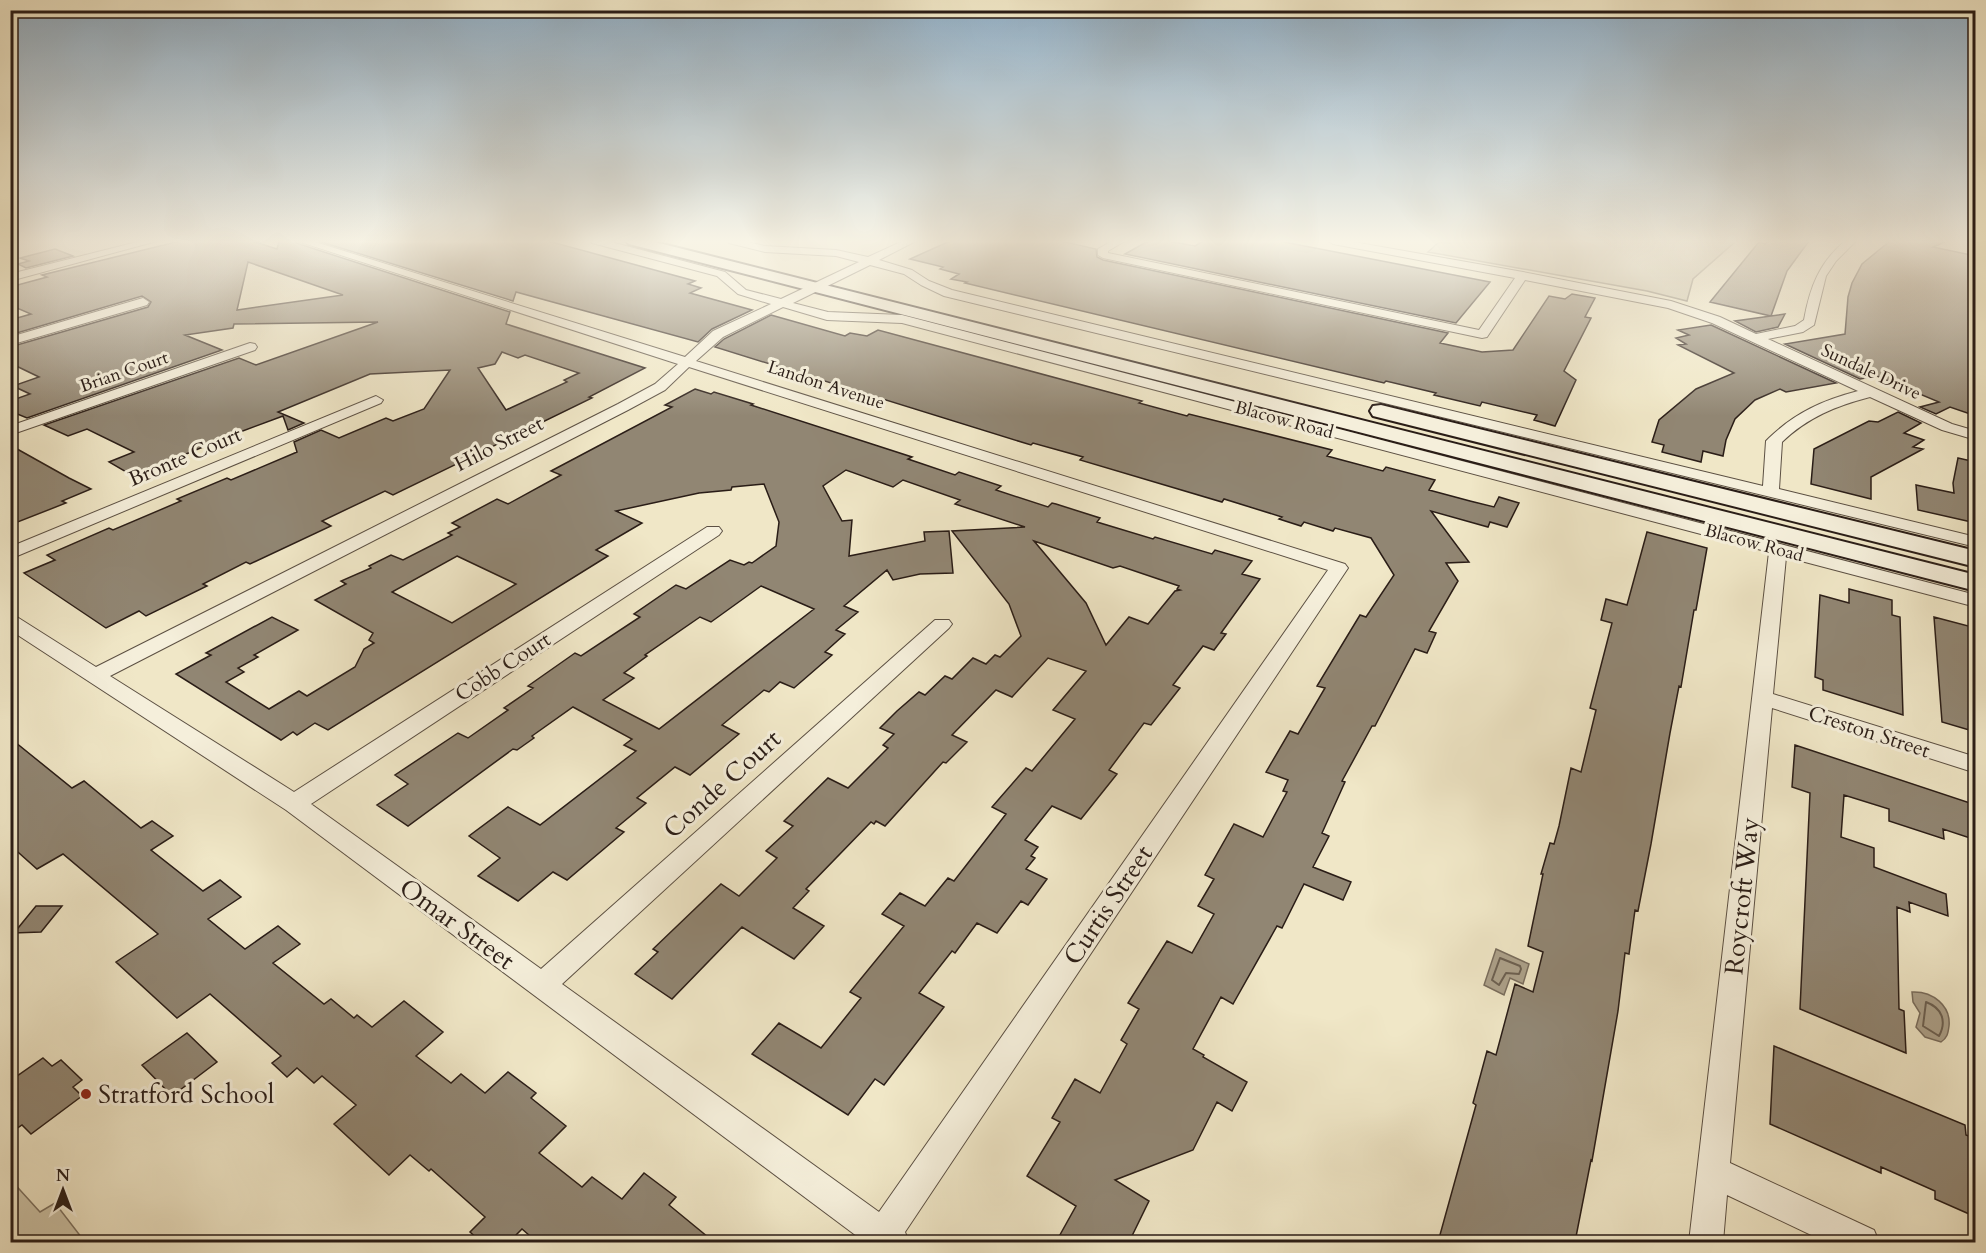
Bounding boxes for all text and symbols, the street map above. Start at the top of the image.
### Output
street label: Sundale Drive [1817,338,1925,406]
street label: Brian Court [76,345,172,399]
street label: Landon Avenue [764,354,888,416]
street label: Blacow Road [1232,395,1337,445]
street label: Hilo Street [450,409,549,479]
street label: Bronte Court [124,420,246,494]
street label: Blacow Road [1702,518,1807,568]
street label: Cobb Court [449,625,557,709]
street label: Creston Street [1804,699,1934,765]
street label: Conde Court [656,722,788,846]
street label: Roycroft Way [1716,815,1768,976]
street label: Curtis Street [1055,838,1161,972]
street label: Omar Street [392,870,522,978]
place label: Stratford School [98,1077,275,1112]
marker: Stratford School [79,1087,93,1101]
north arrow [33,1160,93,1220]
text: N [56,1165,70,1187]

